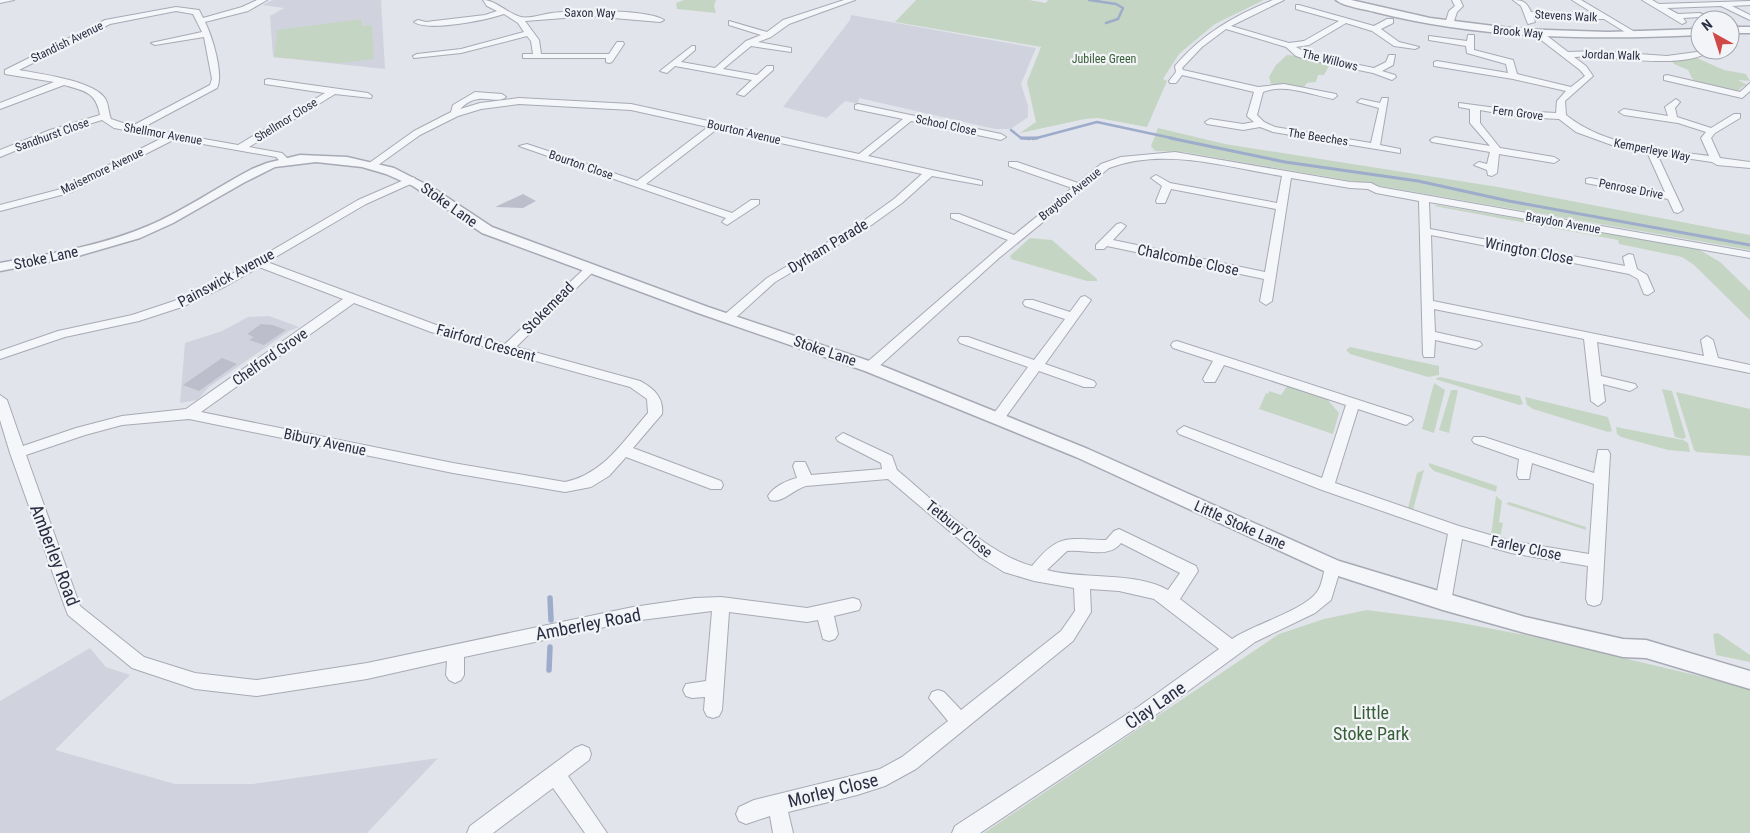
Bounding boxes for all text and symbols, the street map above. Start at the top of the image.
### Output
street label: Saxon Way [564,6,616,20]
street label: Stevens Walk [1534,7,1598,25]
north arrow [1690,10,1740,60]
text: N [1698,16,1715,34]
street label: Standish Avenue [29,18,106,66]
street label: Brook Way [1493,23,1543,41]
street label: The Willows [1301,46,1359,74]
street label: Jordan Walk [1582,47,1641,63]
park label: Jubilee Green [1072,52,1137,66]
street label: Shellmor Close [252,95,320,145]
street label: Fern Grove [1492,103,1544,123]
street label: School Close [914,112,978,138]
street label: Sandhurst Close [13,115,91,155]
street label: Bourton Avenue [706,117,782,147]
street label: Shellmor Avenue [123,120,204,148]
street label: The Beeches [1287,125,1349,149]
street label: Kemperleye Way [1613,136,1691,164]
street label: Maisemore Avenue [58,145,146,197]
street label: Bourton Close [547,147,615,183]
street label: Braydon Avenue [1036,165,1104,223]
street label: Penrose Drive [1598,176,1665,202]
street label: Stoke Lane [417,179,481,231]
street label: Braydon Avenue [1525,210,1602,237]
street label: Dyrham Parade [785,215,871,277]
street label: Wrington Close [1483,234,1575,268]
street label: Chalcombe Close [1136,240,1240,280]
street label: Stoke Lane [12,242,80,274]
street label: Painswick Avenue [175,245,277,311]
street label: Stokemead [518,278,578,338]
street label: Fairford Crescent [434,320,538,366]
street label: Chelford Grove [229,324,311,390]
street label: Stoke Lane [791,332,859,370]
street label: Bibury Avenue [282,424,368,460]
street label: Tetbury Close [922,497,996,561]
street label: Little Stoke Lane [1191,497,1289,553]
street label: Amberley Road [26,501,84,609]
street label: Farley Close [1489,532,1563,564]
street label: Amberley Road [533,603,643,645]
street label: Clay Lane [1121,677,1189,733]
park label: Little Stoke Park [1333,702,1409,744]
street label: Morley Close [786,769,880,811]

